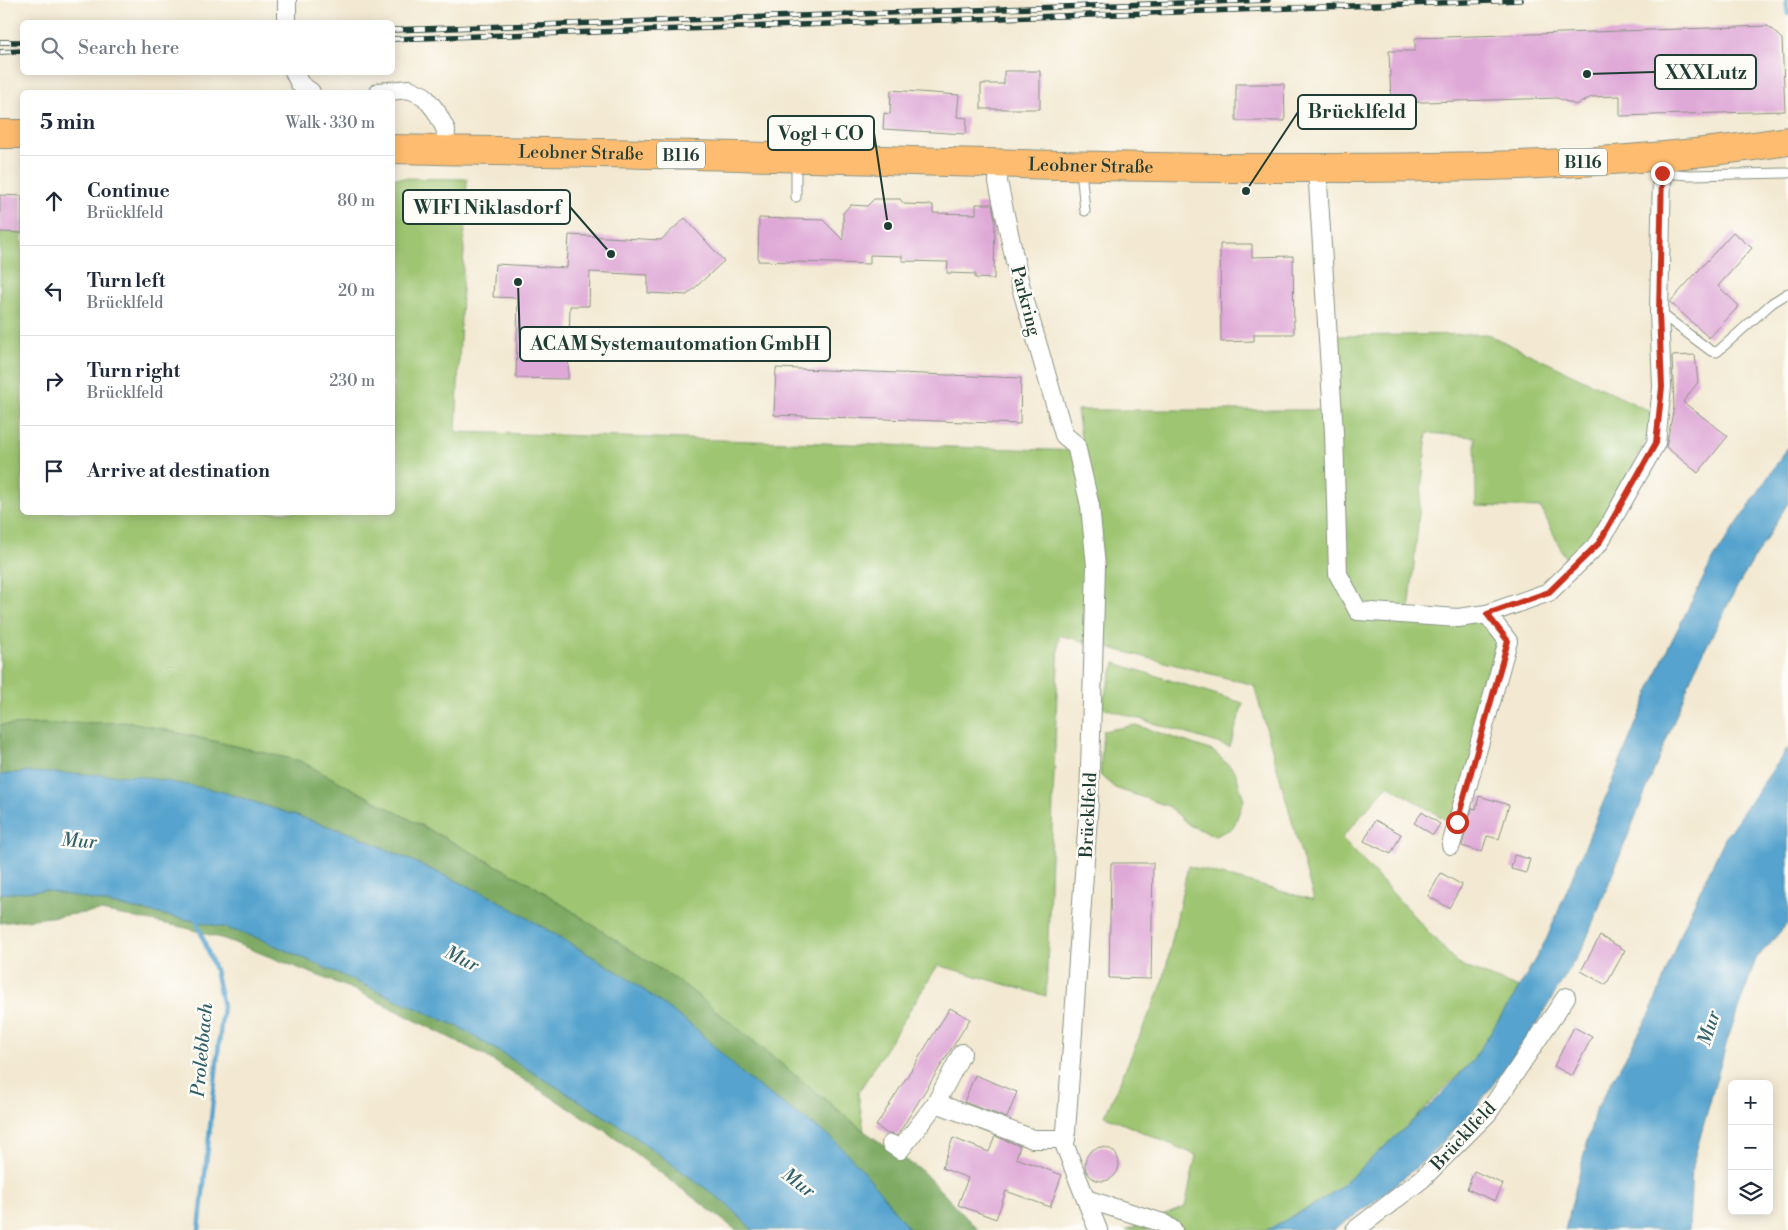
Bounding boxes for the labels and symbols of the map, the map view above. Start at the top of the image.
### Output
callout: XXXLutz [1655,55,1756,89]
text: XXXLutz [1664,61,1747,85]
callout: Brücklfeld [1298,95,1416,129]
text: Brücklfeld [1308,100,1406,124]
callout: Vogl + CO [768,116,874,150]
text: Vogl + CO [777,122,864,146]
street label: Leobner Straße [518,141,644,166]
road number: B116 [657,142,705,168]
road number: B116 [1559,148,1607,176]
street label: Leobner Straße [1028,153,1154,179]
route end [1651,162,1674,185]
callout: WIFI Niklasdorf [403,190,570,224]
text: WIFI Niklasdorf [412,196,563,220]
street label: Parkring [1005,264,1046,339]
callout: ACAM Systemautomation GmbH [520,327,830,361]
text: ACAM Systemautomation GmbH [529,332,820,356]
street label: Brücklfeld [1075,771,1102,859]
route start [1446,811,1469,834]
water label: Mur [60,828,98,854]
water label: Mur [440,940,484,978]
water label: Prolebbach [186,1002,218,1099]
water label: Mur [1692,1007,1726,1049]
street label: Brücklfeld [1425,1097,1502,1176]
water label: Mur [777,1162,821,1204]

